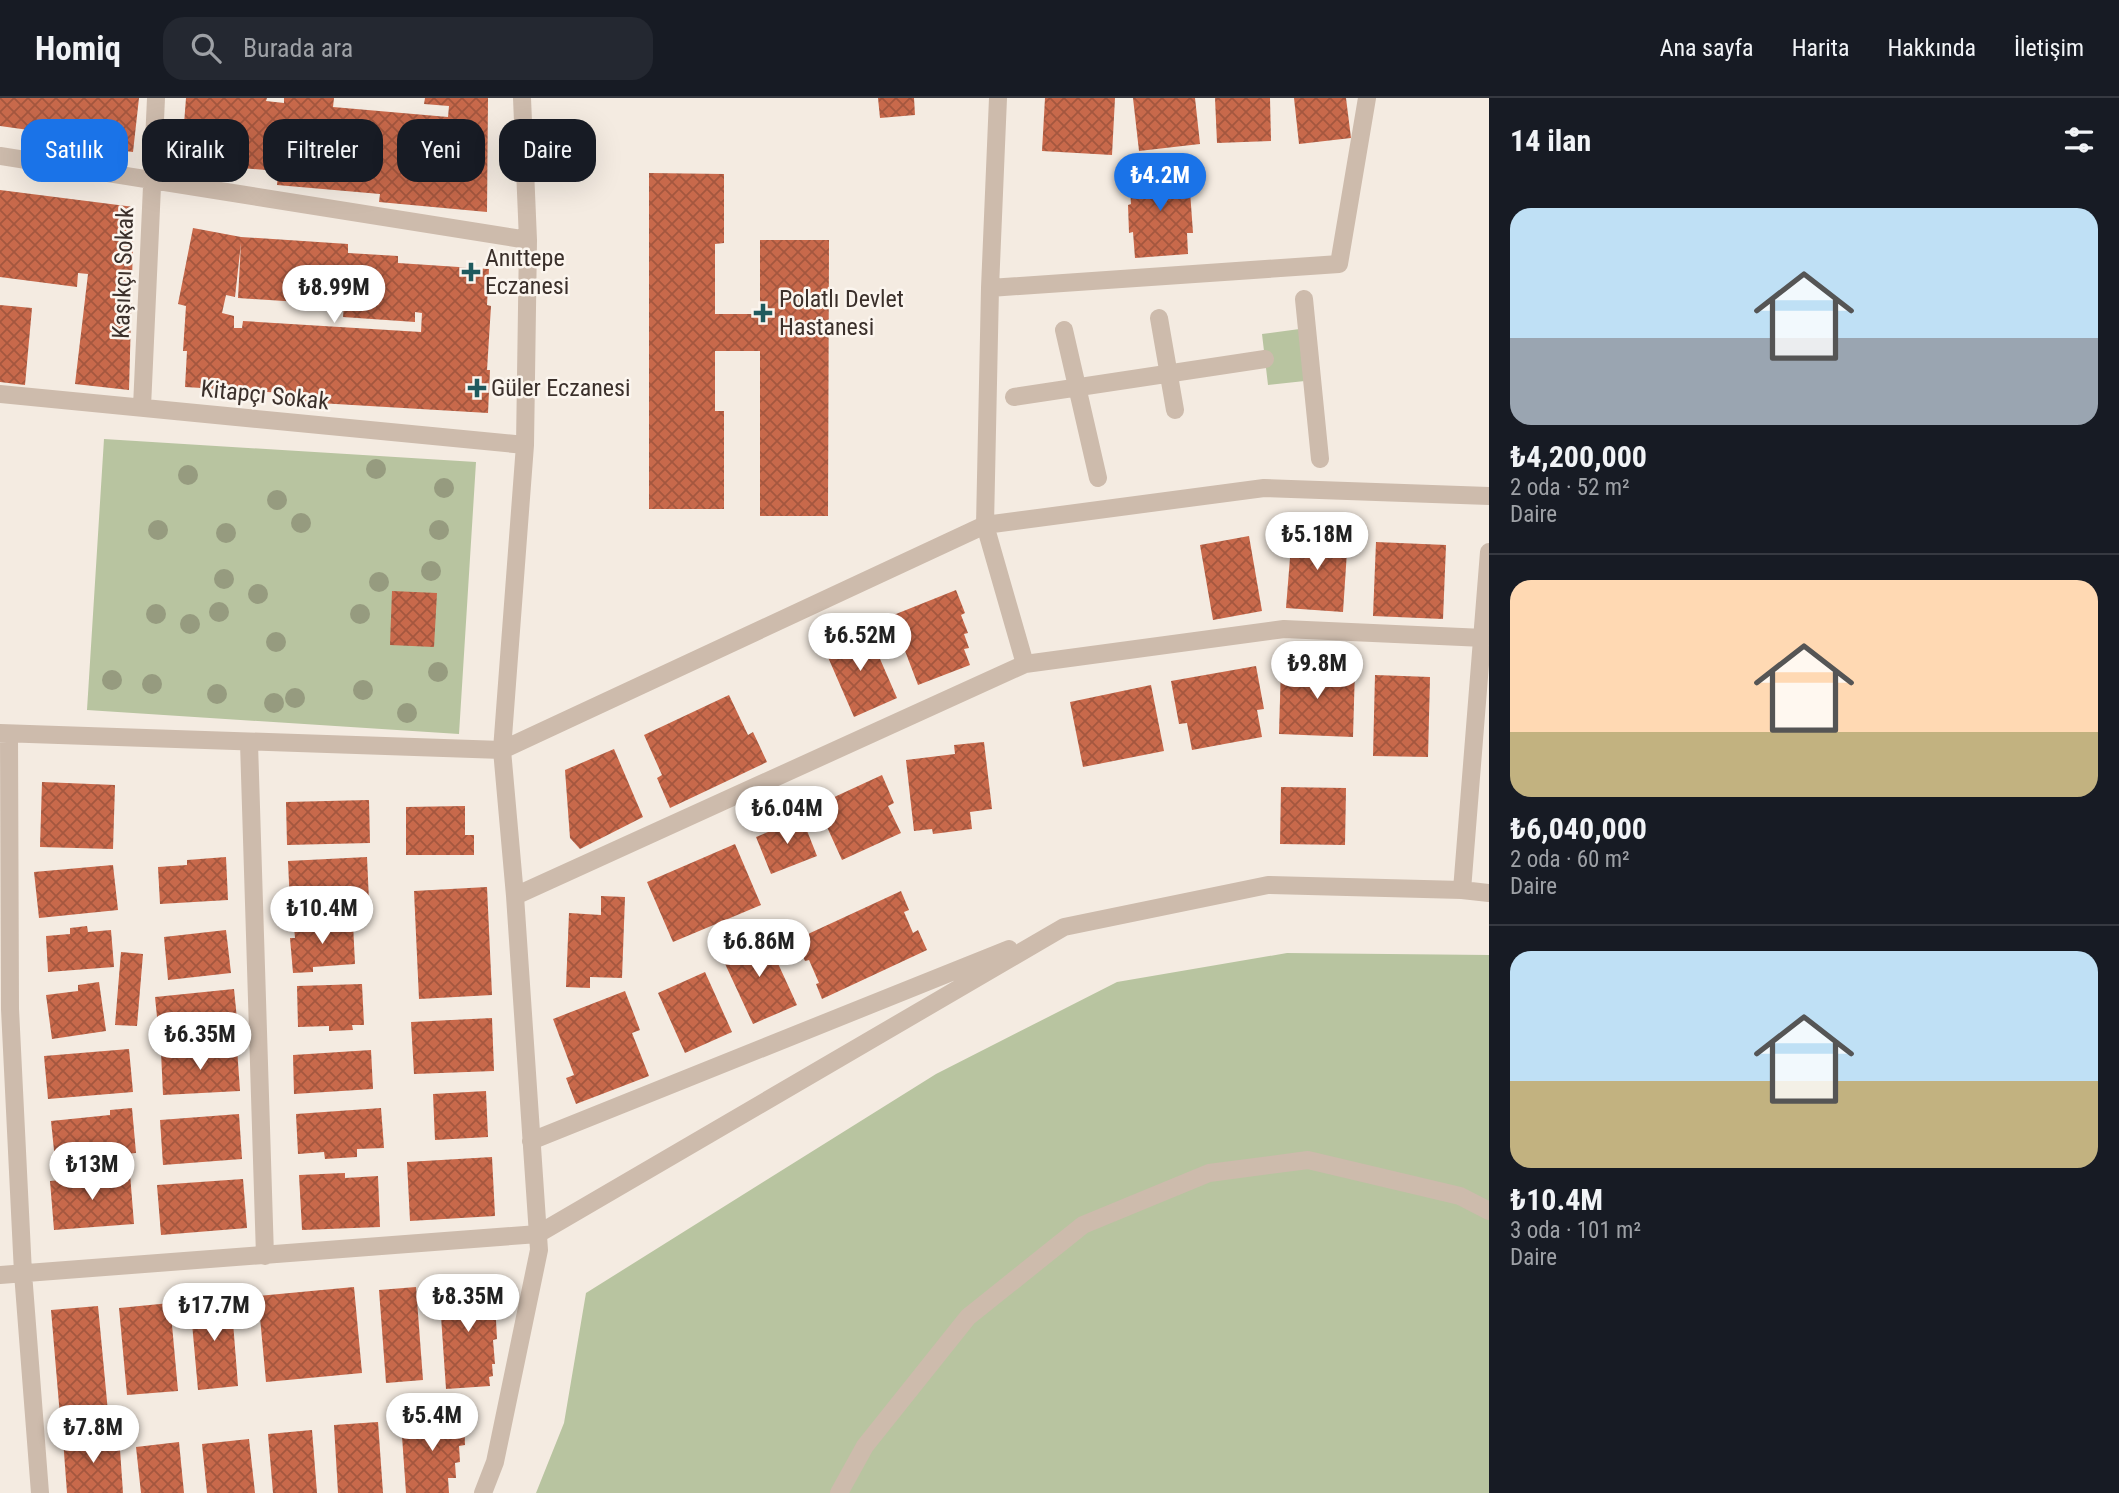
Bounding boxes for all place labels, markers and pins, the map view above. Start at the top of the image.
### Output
pin: ₺4.2M [1111,153,1209,213]
place label: Anıttepe Eczanesi [485,244,569,300]
marker: Anıttepe Eczanesi [463,264,479,280]
pin: ₺8.99M [277,266,391,325]
place label: Polatlı Devlet Hastanesi [779,285,904,341]
marker: Polatlı Devlet Hastanesi [753,303,773,323]
place label: Güler Eczanesi [491,374,631,402]
marker: Güler Eczanesi [469,380,485,396]
pin: ₺5.18M [1260,512,1374,572]
pin: ₺6.52M [803,614,917,673]
pin: ₺9.8M [1268,642,1366,701]
pin: ₺6.04M [730,786,844,846]
pin: ₺10.4M [265,886,379,946]
pin: ₺6.86M [702,920,816,979]
pin: ₺6.35M [143,1012,257,1072]
pin: ₺13M [51,1142,133,1202]
pin: ₺8.35M [411,1274,525,1334]
pin: ₺17.7M [157,1284,271,1343]
pin: ₺5.4M [383,1394,481,1453]
pin: ₺7.8M [44,1406,142,1465]

